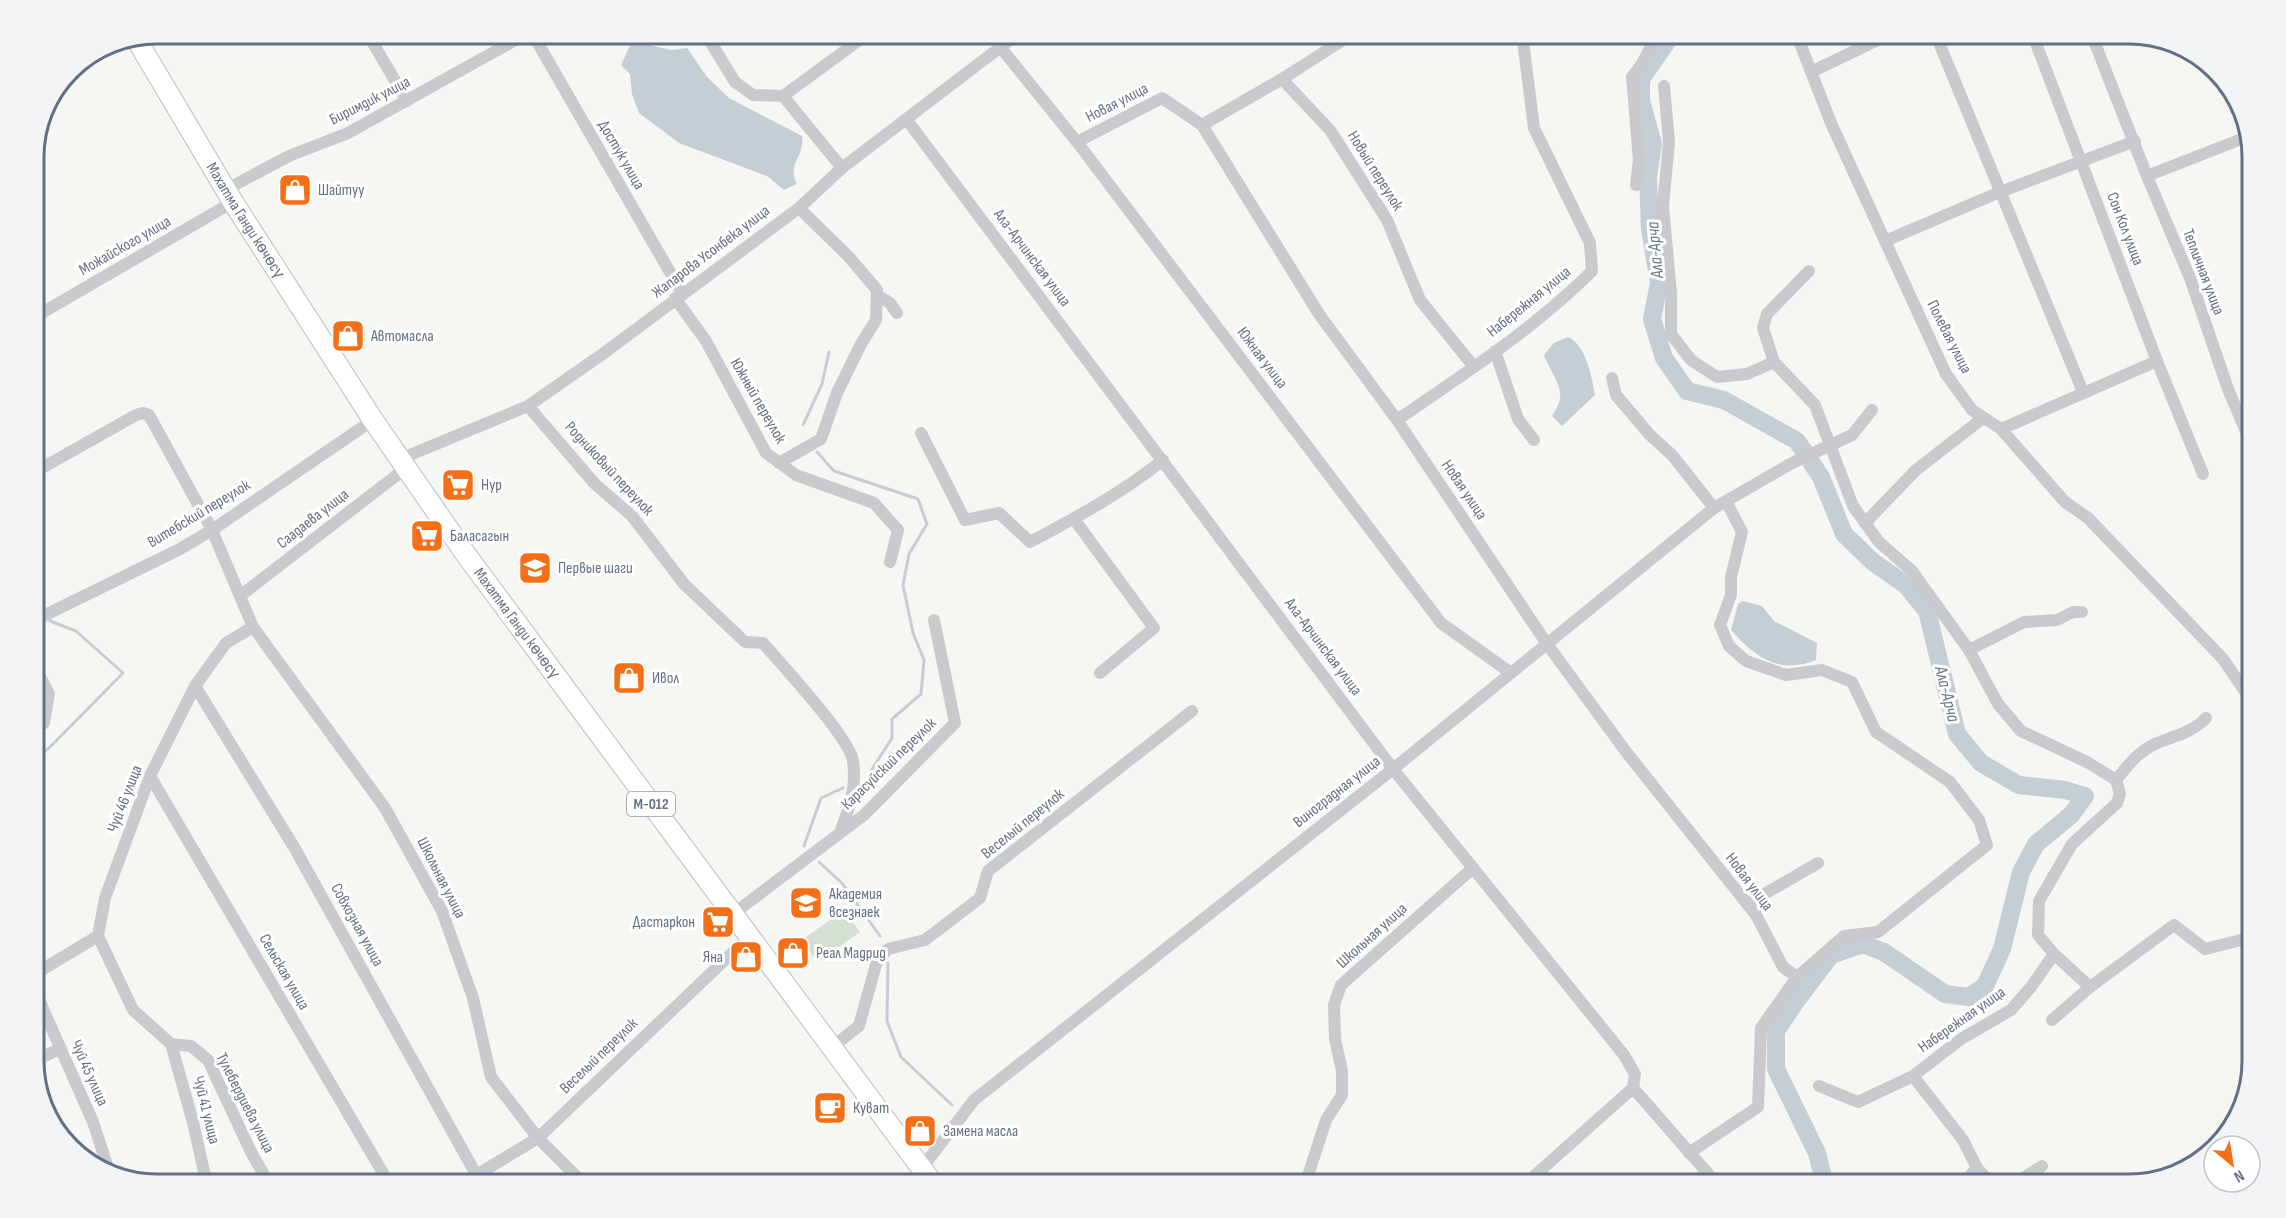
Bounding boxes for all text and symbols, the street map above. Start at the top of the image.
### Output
street label: Биримдик улица [327,73,413,129]
street label: Новая улица [1083,79,1151,127]
street label: Достук улица [594,117,648,193]
street label: Новый переулок [1343,128,1408,215]
street label: Махатма Ганди көчөсү [202,159,289,282]
shop icon: Шайтуу [277,172,313,208]
place label: Шайтуу [318,181,364,200]
street label: Сон Кол улица [2102,190,2148,268]
street label: Жапарова Усонбека улица [648,201,774,303]
street label: Ала-Арчинская улица [989,205,1075,310]
street label: Можайского улица [76,212,174,280]
water label: Ала-Арча [1642,220,1668,280]
street label: Тепличная улица [2178,226,2228,318]
street label: Набережная улица [1483,263,1575,341]
street label: Полевая улица [1922,297,1976,377]
shop icon: Автомасла [330,318,366,354]
street label: Южная улица [1233,323,1291,393]
place label: Автомасла [370,327,434,346]
street label: Южный переулок [726,355,790,448]
street label: Родниковый переулок [561,418,658,521]
street label: Новая улица [1437,457,1491,523]
supermarket icon: Нур [440,467,476,503]
street label: Витебский переулок [144,475,255,552]
place label: Нур [481,476,502,495]
street label: Саадаева улица [273,485,353,553]
supermarket icon: Баласагын [409,518,445,554]
place label: Баласагын [450,527,509,546]
school or university icon: Первые шаги [517,550,553,586]
place label: Первые шаги [558,559,633,578]
street label: Махатма Ганди көчөсү [470,564,564,682]
street label: Ала-Арчинская улица [1280,594,1366,699]
shop icon: Ивол [611,660,647,696]
water label: Ала-Арча [1930,663,1964,725]
place label: Ивол [652,669,679,688]
street label: Карасуйский переулок [838,713,941,814]
street label: Виноградная улица [1290,752,1384,832]
street label: Чуй 46 улица [103,763,147,835]
street label: Веселый переулок [978,784,1069,863]
road number: М-012 [627,792,675,816]
street label: Школьная улица [413,834,469,922]
street label: Новая улица [1721,849,1777,915]
street label: Совхозная улица [326,880,388,970]
school or university icon: Академия всезнаек [788,885,824,921]
place label: Академия всезнаек [828,885,882,922]
street label: Школьная улица [1333,899,1411,973]
supermarket icon: Дастаркон [700,904,736,940]
place label: Дастаркон [633,913,695,932]
street label: Сельская улица [255,931,313,1013]
shop icon: Реал Мадрид [775,935,811,971]
shop icon: Яна [728,939,764,975]
place label: Реал Мадрид [816,944,886,963]
place label: Яна [703,948,723,967]
street label: Набережная улица [1915,983,2009,1057]
street label: Веселый переулок [556,1013,643,1098]
street label: Чуй 45 улица [66,1037,112,1109]
street label: Тулебердиева улица [212,1050,278,1156]
street label: Чуй 41 улица [188,1074,224,1146]
cafe icon: Куват [812,1090,848,1126]
place label: Куват [853,1099,889,1118]
shop icon: Замена масла [902,1113,938,1149]
place label: Замена масла [943,1122,1018,1141]
north arrow [2202,1134,2262,1194]
text: N [2230,1165,2247,1186]

